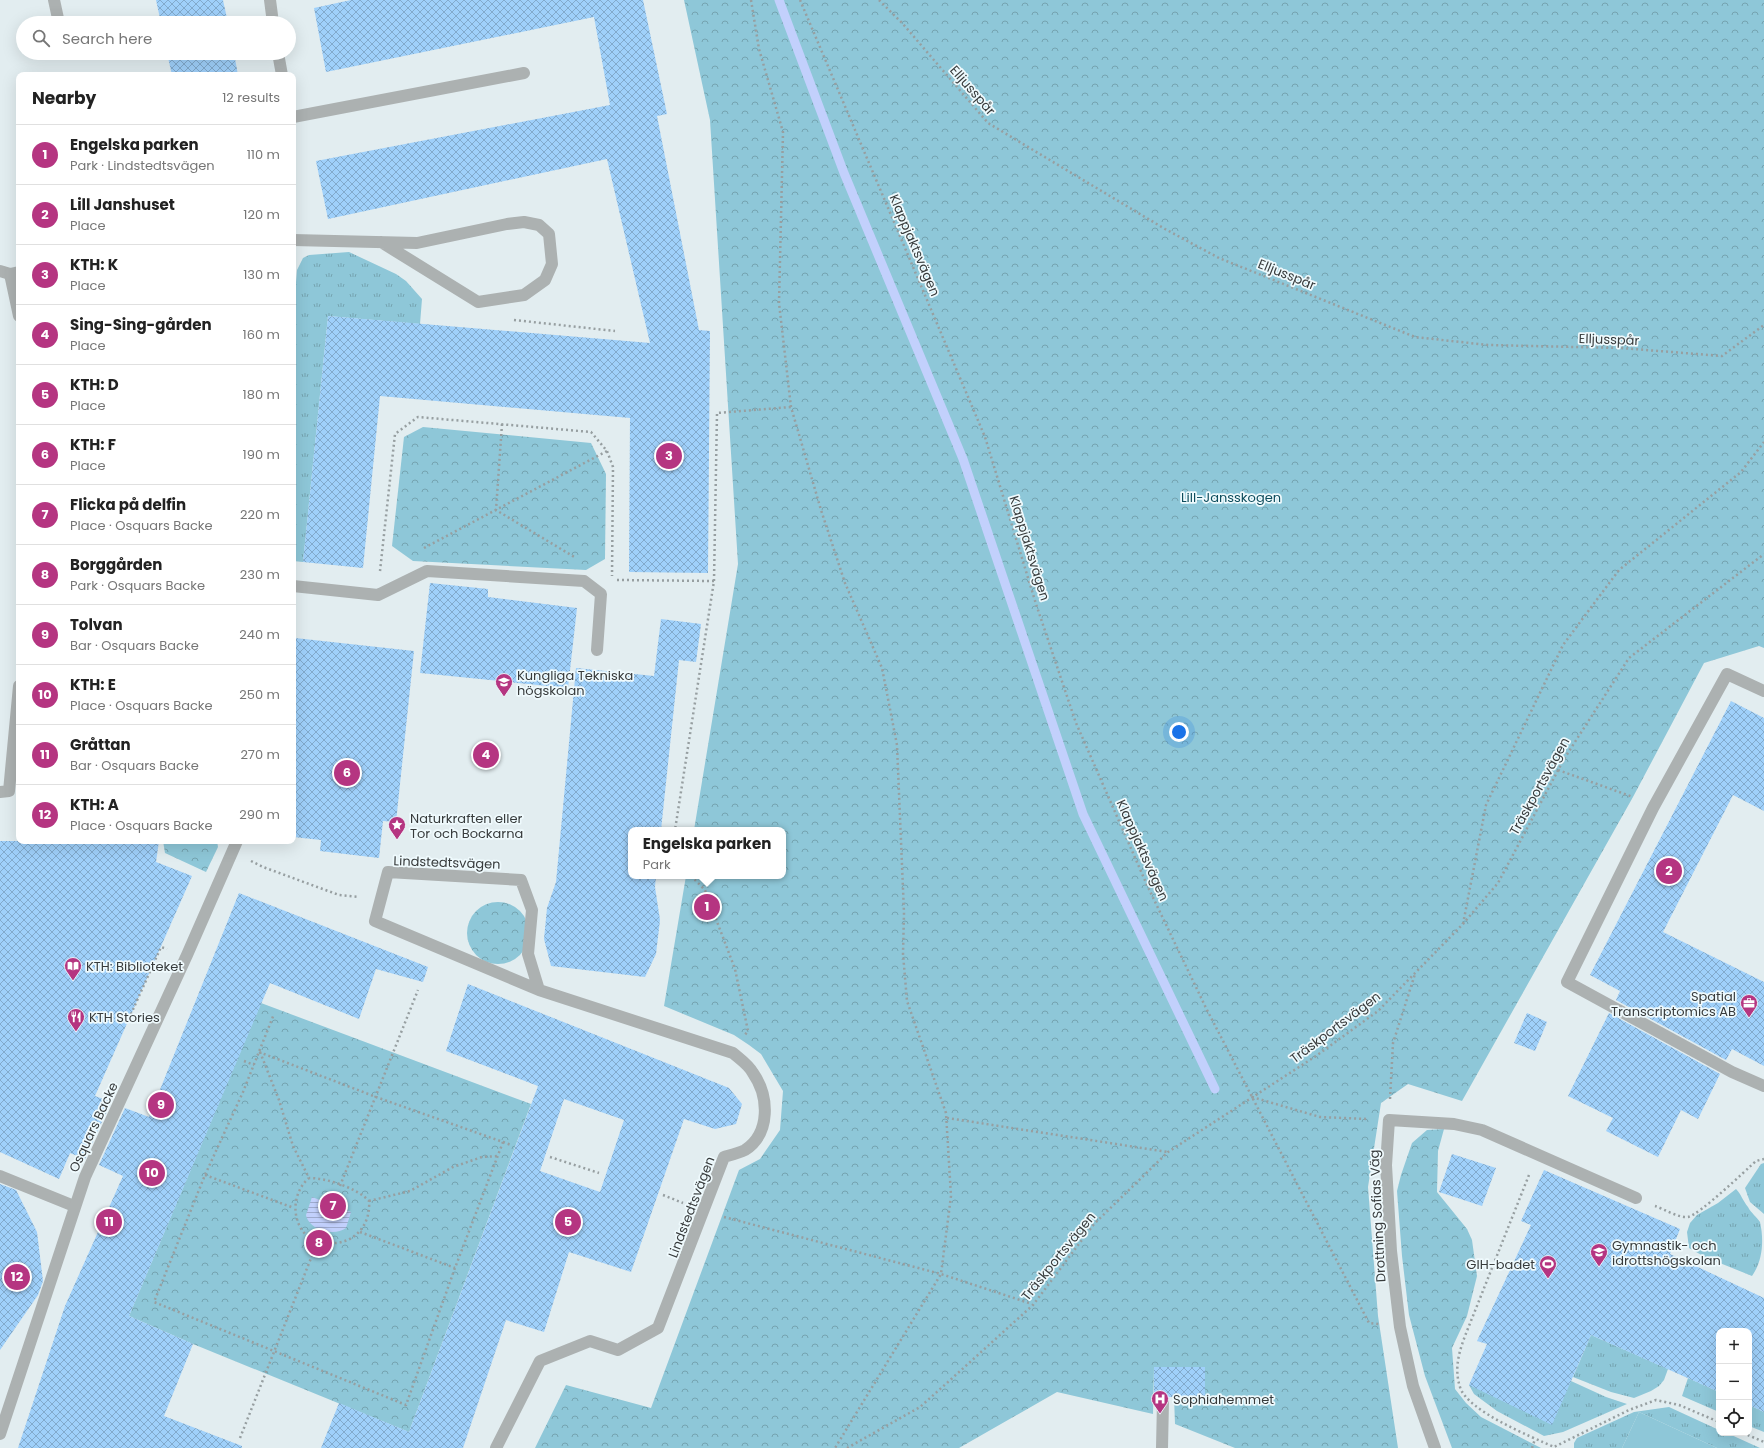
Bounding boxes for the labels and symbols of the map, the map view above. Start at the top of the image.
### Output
street label: Elljusspår [946,61,1000,120]
street label: Klappjaktsvägen [885,191,945,299]
street label: Elljusspår [1255,254,1319,295]
street label: Elljusspår [1578,329,1640,350]
pin: 3 [656,441,682,471]
park label: Lill-Jansskogen [1181,488,1281,507]
street label: Klappjaktsvägen [1005,493,1055,603]
place label: Kungliga Tekniska högskolan [517,666,633,700]
school or university icon: Kungliga Tekniska högskolan [494,672,514,697]
your location [1169,722,1189,742]
street label: Träskportsvägen [1505,734,1574,838]
pin: 4 [473,740,499,770]
pin: 6 [334,758,360,788]
street label: Klappjaktsvägen [1112,797,1173,904]
place label: Naturkraften eller Tor och Bockarna [410,809,523,843]
place icon: Naturkraften eller Tor och Bockarna [387,815,407,840]
street label: Lindstedtsvägen [393,851,501,874]
pin: 2 [1656,856,1682,886]
pin: 1 [694,892,720,922]
library icon: KTH: Biblioteket [63,956,83,981]
place label: KTH: Biblioteket [86,957,183,976]
street label: Träskportsvägen [1286,987,1385,1068]
place label: Spatial Transcriptomics AB [1611,987,1736,1021]
office icon: Spatial Transcriptomics AB [1739,993,1759,1018]
restaurant icon: KTH Stories [66,1007,86,1032]
place label: KTH Stories [89,1008,160,1027]
street label: Osquars Backe [64,1079,123,1175]
pin: 9 [148,1090,174,1120]
street label: Drottning Sofias Väg [1365,1149,1390,1283]
street label: Lindstedtsvägen [663,1154,720,1261]
pin: 10 [139,1158,165,1188]
pin: 7 [320,1191,346,1221]
pin: 11 [96,1207,122,1237]
pin: 5 [555,1207,581,1237]
street label: Träskportsvägen [1017,1208,1100,1305]
pin: 8 [306,1228,332,1258]
place label: Gymnastik- och idrottshögskolan [1612,1236,1721,1270]
school or university icon: Gymnastik- och idrottshögskolan [1589,1242,1609,1267]
sports icon: GIH-badet [1538,1254,1558,1279]
place label: GIH-badet [1466,1255,1535,1274]
pin: 12 [4,1262,30,1292]
hospital icon: Sophiahemmet [1150,1389,1170,1414]
place label: Sophiahemmet [1173,1390,1274,1409]

